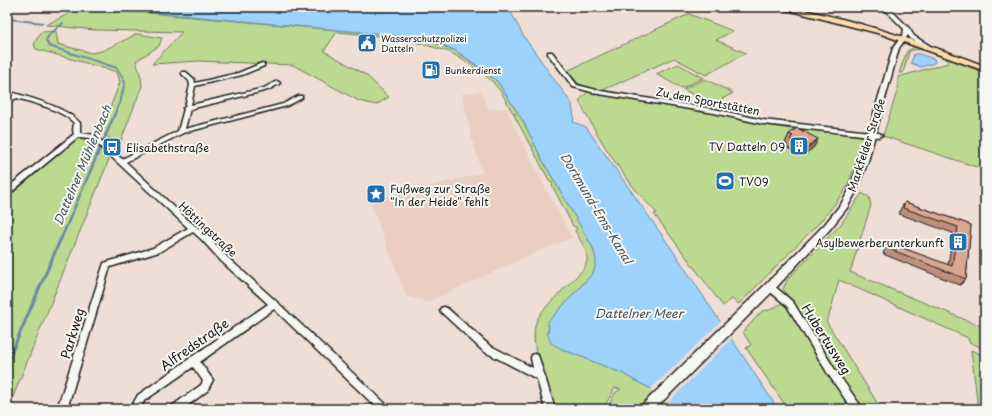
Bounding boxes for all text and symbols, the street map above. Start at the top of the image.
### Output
place label: Wasserschutzpolizei Datteln [381,31,467,55]
public building icon: Wasserschutzpolizei Datteln [356,32,378,54]
fuel station icon: Bunkerdienst [420,59,442,81]
place label: Bunkerdienst [445,63,501,77]
street label: Zu den Sportstätten [655,83,761,119]
street label: Markfelder Straße [843,96,889,194]
water label: Dattelner Mühlenbach [49,101,116,228]
building icon: TV Datteln 09 [788,135,810,157]
bus stop icon: Elisabethstraße [101,136,123,158]
place label: TV Datteln 09 [709,138,785,155]
place label: Elisabethstraße [126,139,209,156]
water label: Dortmund-Ems-Kanal [557,149,638,268]
sports icon: TV09 [714,170,736,192]
place label: TV09 [739,173,769,190]
place label: Fußweg zur Straße "In der Heide" fehlt [390,180,490,210]
place icon: Fußweg zur Straße "In der Heide" fehlt [365,183,387,205]
street label: Höttingstraße [175,197,241,261]
building icon: Asylbewerberunterkunft [947,231,969,253]
place label: Asylbewerberunterkunft [815,234,945,251]
street label: Hubertusweg [798,300,856,378]
water label: Dattelner Meer [595,304,686,322]
street label: Parkweg [55,305,89,361]
street label: Alfredstraße [156,313,232,375]

